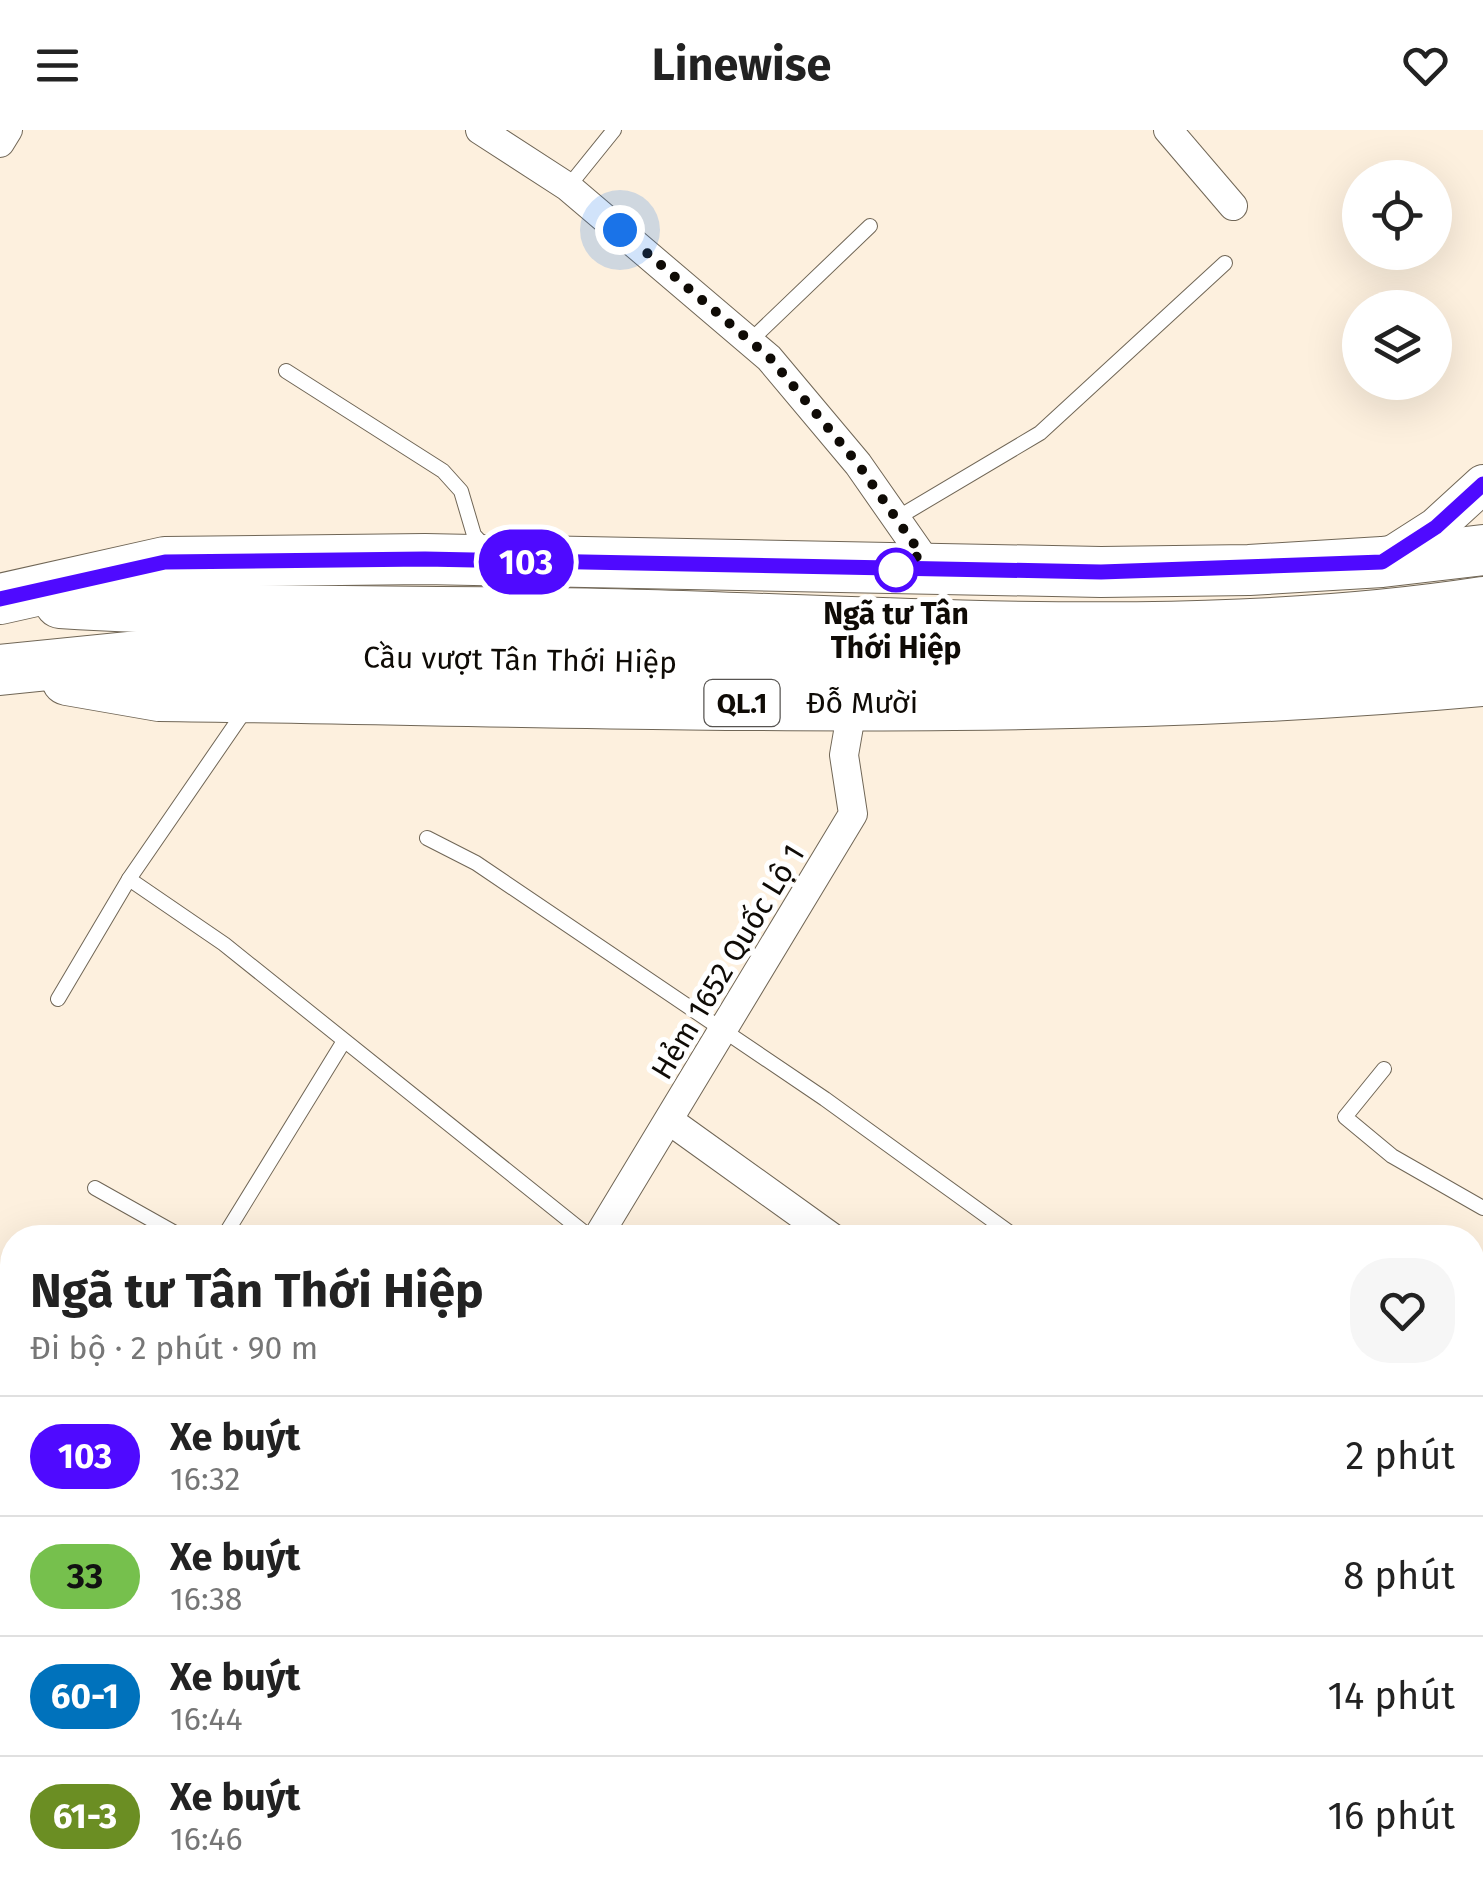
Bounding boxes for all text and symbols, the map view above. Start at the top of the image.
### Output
icon: menu [30,38,85,93]
text: Linewise [652,38,831,92]
icon: heart [1398,38,1453,93]
map controls [1342,160,1452,400]
button: locate [1342,160,1452,270]
your location [595,205,645,255]
button: layers [1342,290,1452,400]
line badge: 103 [468,530,584,594]
text: 103 [499,541,553,583]
marker: Ngã tư Tân Thới Hiệp [875,549,917,591]
place label: Ngã tư Tân Thới Hiệp [823,596,969,666]
street label: Cầu vượt Tân Thới Hiệp [363,639,677,681]
road number: QL.1 [704,680,780,726]
street label: Đỗ Mười [806,685,918,721]
street label: Hẻm 1652 Quốc Lộ 1 [644,838,812,1086]
button: heart [1350,1258,1455,1363]
text: Ngã tư Tân Thới Hiệp [30,1262,484,1320]
text: Đi bộ · 2 phút · 90 m [30,1329,318,1367]
text: Xe buýt [170,1414,300,1460]
text: 2 phút [1345,1433,1455,1479]
text: 103 [58,1435,112,1477]
text: 16:32 [170,1460,240,1498]
text: Xe buýt [170,1534,300,1580]
text: 8 phút [1343,1553,1455,1599]
text: 33 [67,1555,103,1597]
text: 16:38 [170,1580,242,1618]
text: Xe buýt [170,1654,300,1700]
text: 14 phút [1328,1673,1455,1719]
text: 60-1 [51,1675,119,1717]
text: 16:44 [170,1700,242,1738]
text: Xe buýt [170,1774,300,1820]
text: 16 phút [1328,1793,1455,1839]
text: 61-3 [53,1795,117,1837]
text: 16:46 [170,1820,243,1858]

